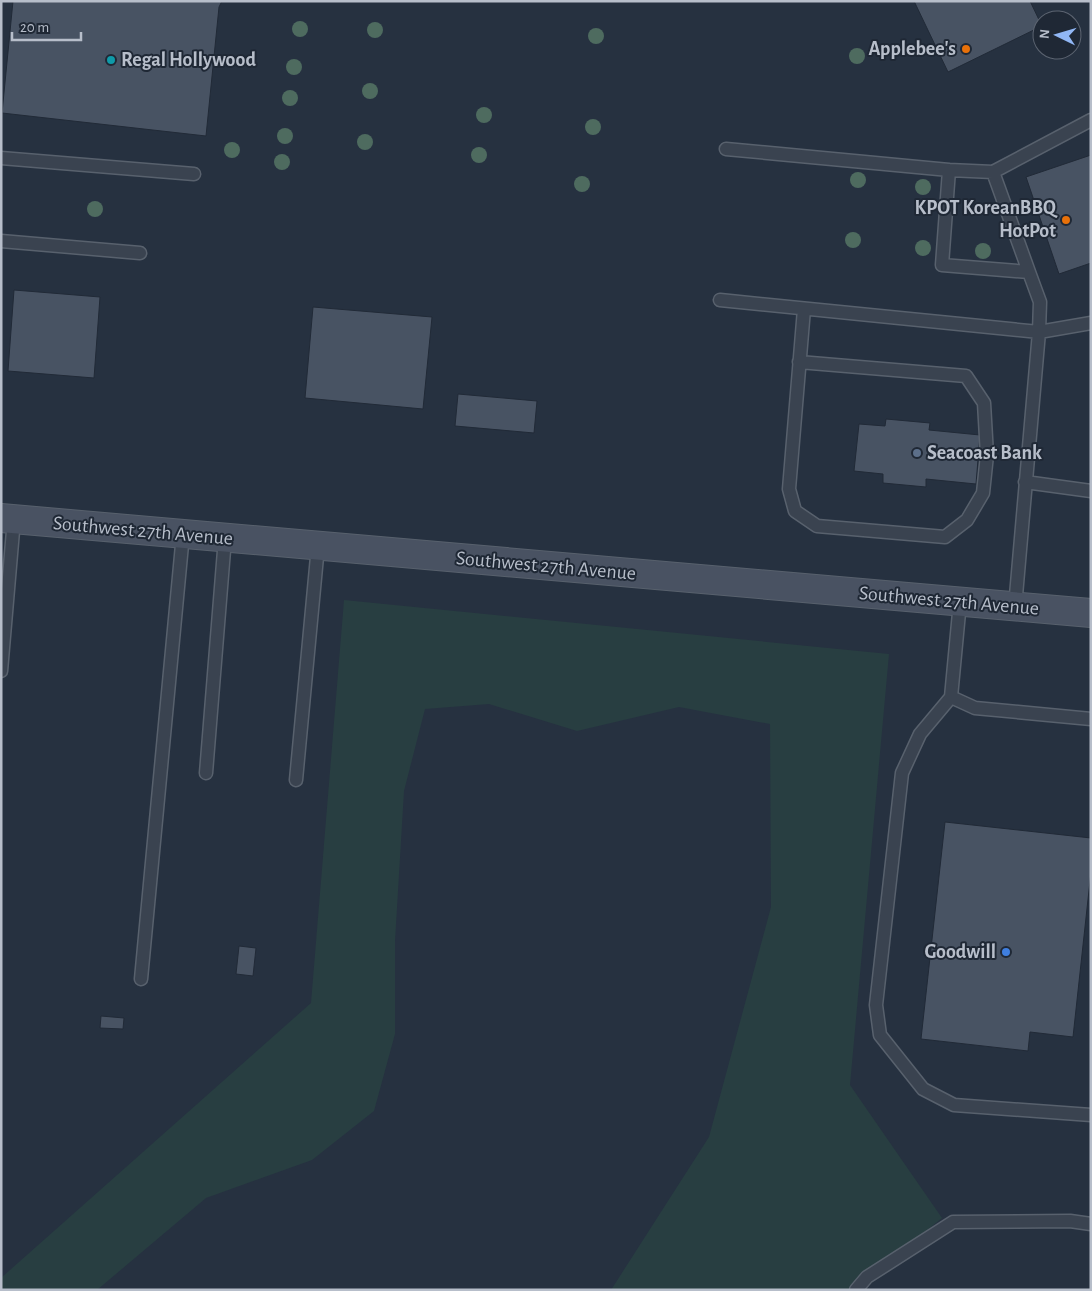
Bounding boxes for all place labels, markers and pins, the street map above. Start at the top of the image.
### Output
place label: Applebee's [868,39,956,59]
marker: Applebee's [960,43,972,55]
place label: Regal Hollywood [121,50,256,70]
marker: Regal Hollywood [105,54,117,66]
place label: KPOT KoreanBBQ HotPot [915,198,1058,241]
marker: KPOT KoreanBBQ HotPot [1060,214,1072,226]
place label: Seacoast Bank [927,443,1042,463]
marker: Seacoast Bank [911,447,923,459]
place label: Goodwill [924,942,996,962]
marker: Goodwill [1000,946,1012,958]

